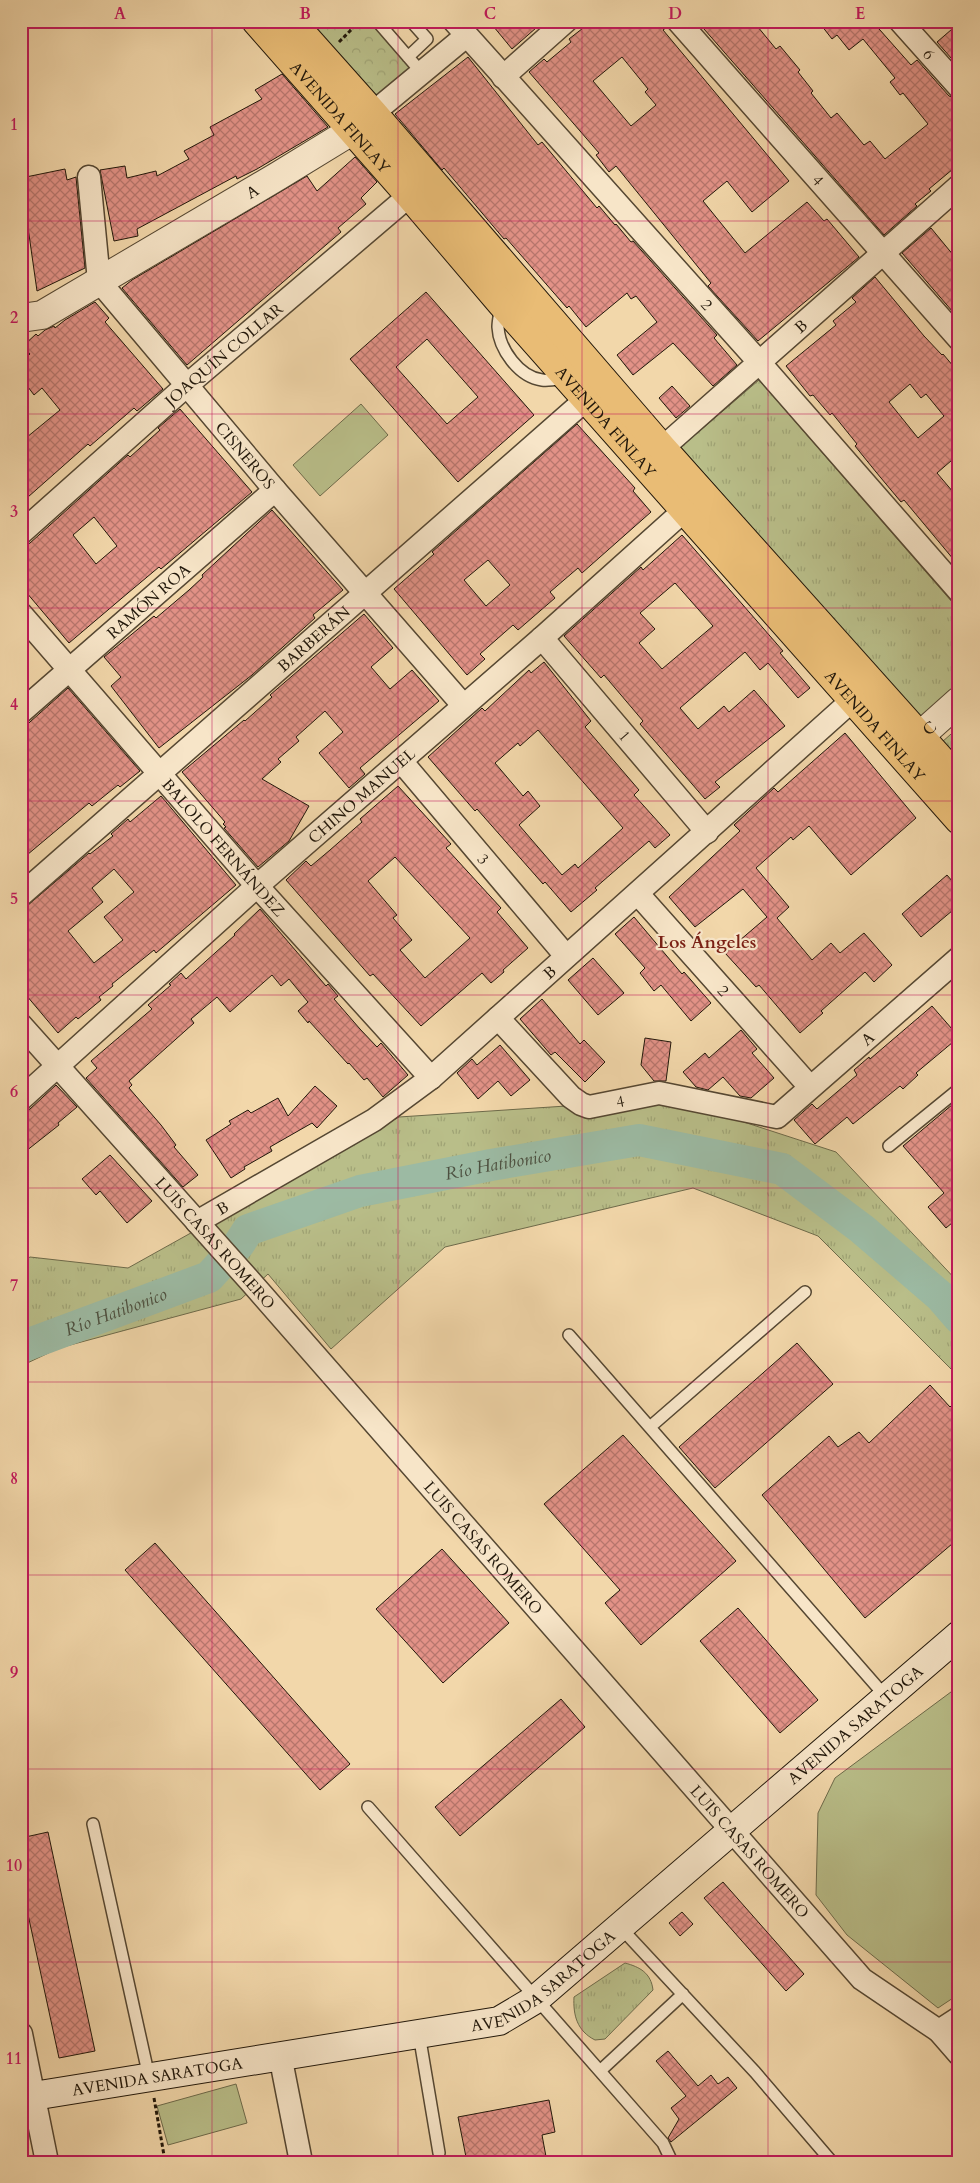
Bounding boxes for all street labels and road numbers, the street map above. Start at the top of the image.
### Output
street label: 6 [918,44,940,65]
street label: AVENIDA FINLAY [285,57,395,178]
street label: 4 [807,170,829,191]
street label: A [242,179,264,205]
street label: 2 [696,295,718,315]
street label: JOAQUÍN COLLAR [159,298,288,413]
street label: B [790,315,813,339]
street label: AVENIDA FINLAY [550,362,661,483]
street label: CISNEROS [210,417,280,494]
street label: RAMÓN ROA [102,559,196,644]
street label: BARBERÁN [273,601,356,677]
street label: AVENIDA FINLAY [819,666,930,787]
street label: C [918,716,942,741]
street label: 1 [613,726,635,746]
street label: CHINO MANUEL [303,743,420,849]
street label: BALOLO FERNÁNDEZ [157,774,289,922]
street label: 3 [472,849,494,870]
street label: B [539,961,561,984]
street label: 2 [712,981,734,1001]
street label: A [856,1026,880,1051]
street label: 4 [614,1090,626,1113]
street label: LUIS CASAS ROMERO [150,1172,280,1314]
street label: B [212,1196,233,1221]
street label: LUIS CASAS ROMERO [418,1477,548,1620]
street label: AVENIDA SARATOGA [783,1660,929,1790]
street label: LUIS CASAS ROMERO [685,1781,814,1923]
street label: AVENIDA SARATOGA [469,1925,621,2037]
street label: AVENIDA SARATOGA [71,2052,245,2102]

